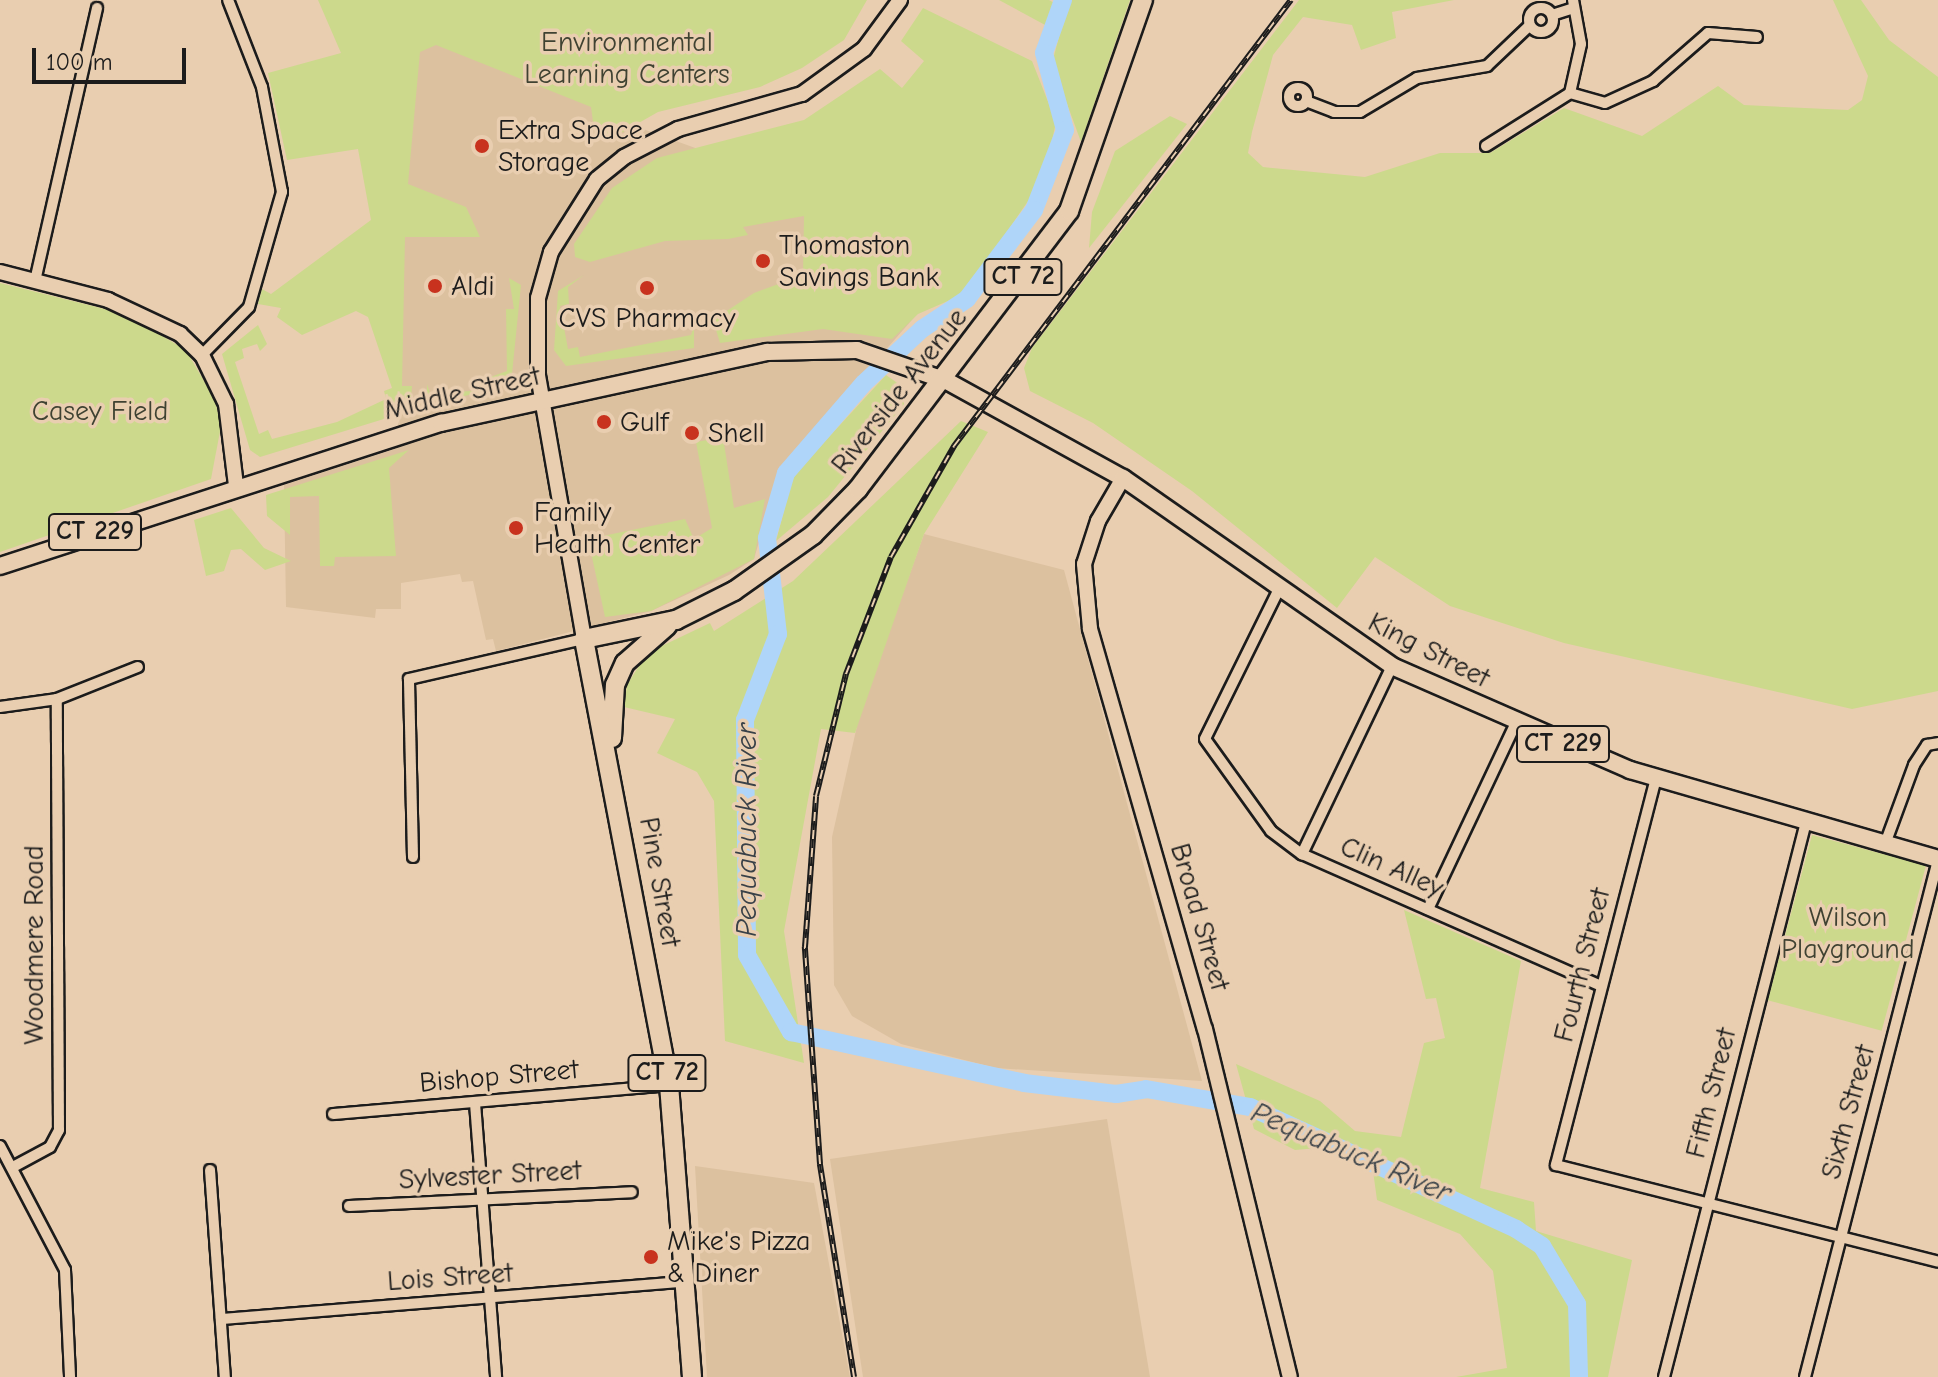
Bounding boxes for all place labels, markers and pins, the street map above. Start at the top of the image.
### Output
place label: Extra Space Storage [498,113,643,179]
marker: Extra Space Storage [473,137,491,155]
place label: Thomaston Savings Bank [779,228,939,294]
marker: Thomaston Savings Bank [754,252,772,270]
place label: Aldi [451,269,495,303]
marker: Aldi [426,277,444,295]
marker: CVS Pharmacy [638,279,656,297]
place label: CVS Pharmacy [559,301,735,335]
place label: Gulf [620,405,668,439]
marker: Gulf [595,413,613,431]
place label: Shell [708,416,765,450]
marker: Shell [683,424,701,442]
place label: Family Health Center [534,495,700,561]
marker: Family Health Center [505,517,527,539]
place label: Mike's Pizza & Diner [667,1224,810,1290]
marker: Mike's Pizza & Diner [642,1248,660,1266]

